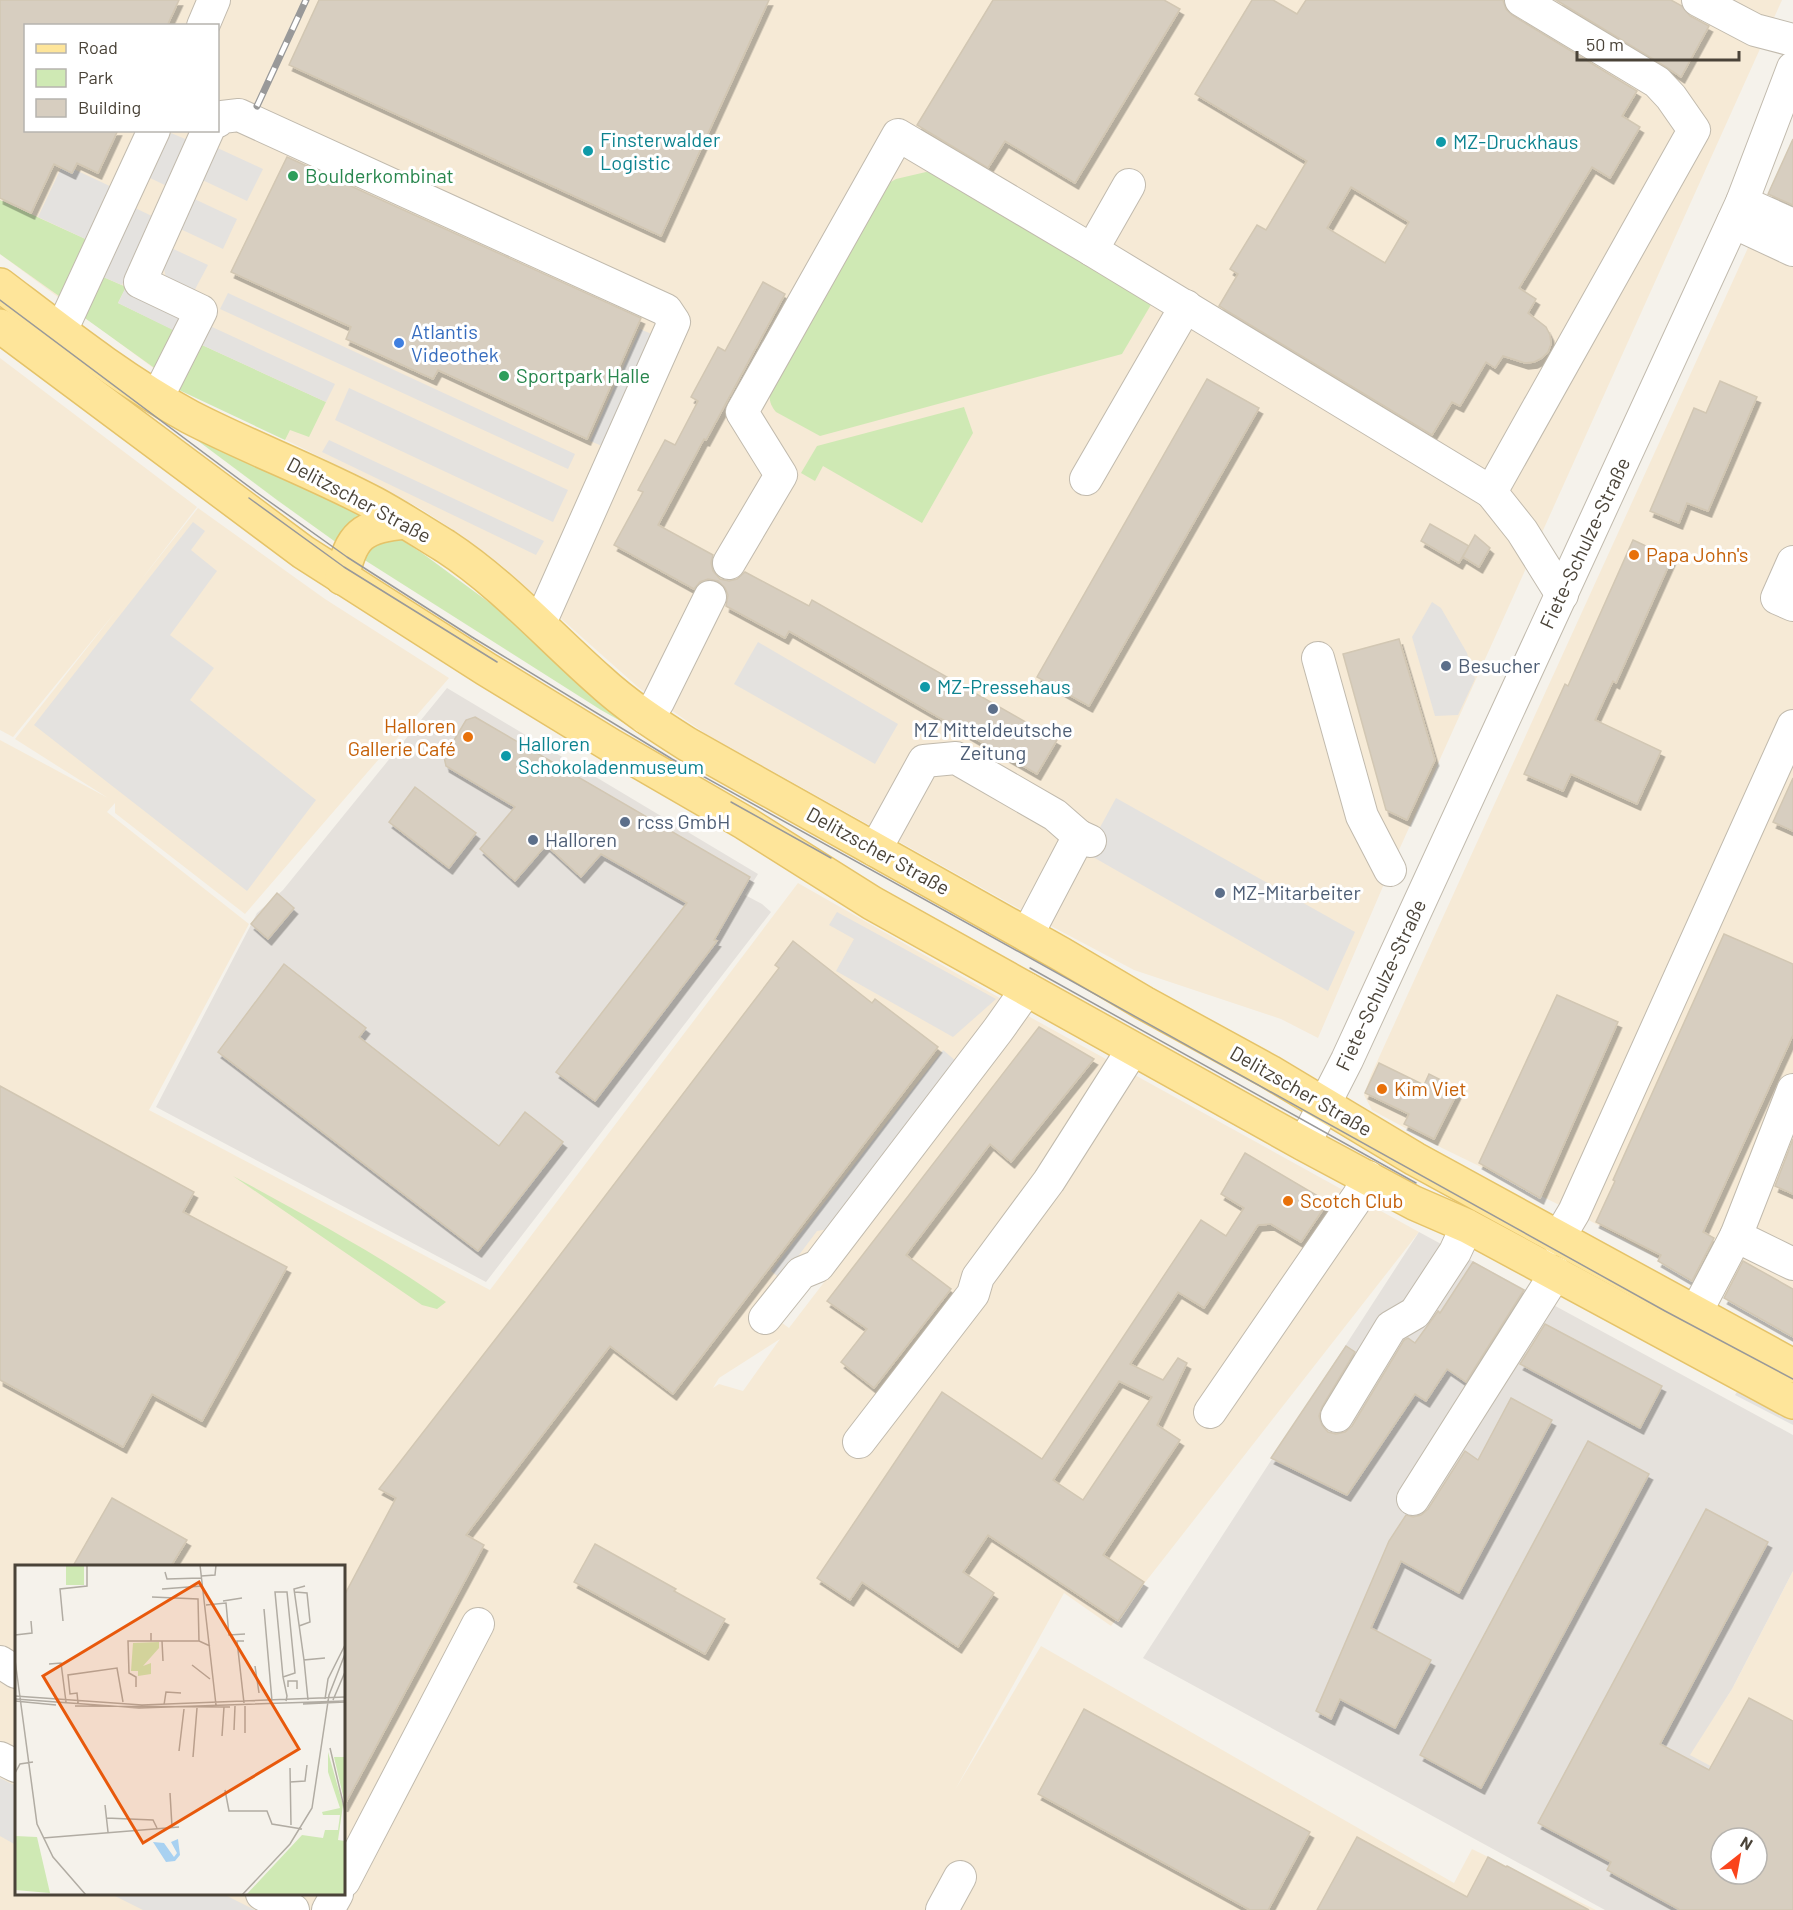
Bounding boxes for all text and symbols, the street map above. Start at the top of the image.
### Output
legend [24,24,219,132]
scale bar [1577,24,1739,62]
text: 50 m [1586,33,1624,55]
text: Road [78,36,118,58]
text: Park [78,66,113,88]
text: Building [78,96,141,118]
place label: Finsterwalder Logistic [600,127,720,174]
place label: MZ-Druckhaus [1453,129,1578,153]
marker: MZ-Druckhaus [1434,135,1448,149]
marker: Finsterwalder Logistic [581,144,595,158]
place label: Boulderkombinat [305,163,454,187]
marker: Boulderkombinat [286,169,300,183]
place label: Atlantis Videothek [411,319,499,366]
marker: Atlantis Videothek [392,336,406,350]
place label: Sportpark Halle [516,363,650,387]
marker: Sportpark Halle [497,369,511,383]
street label: Delitzscher Straße [283,451,436,547]
street label: Fiete-Schulze-Straße [1534,453,1634,632]
place label: Papa John's [1646,542,1748,566]
marker: Papa John's [1627,548,1641,562]
place label: Besucher [1458,653,1540,677]
marker: Besucher [1439,659,1453,673]
place label: MZ-Pressehaus [937,674,1071,698]
marker: MZ-Pressehaus [918,680,932,694]
marker: MZ Mitteldeutsche Zeitung [986,702,1000,716]
place label: Halloren Gallerie Café [348,713,456,760]
place label: MZ Mitteldeutsche Zeitung [913,717,1073,764]
marker: Halloren Gallerie Café [461,730,475,744]
place label: Halloren Schokoladenmuseum [518,731,704,778]
marker: Halloren Schokoladenmuseum [499,749,513,763]
street label: Delitzscher Straße [803,801,954,899]
place label: rcss GmbH [637,809,730,833]
marker: rcss GmbH [618,815,632,829]
place label: Halloren [545,827,617,851]
marker: Halloren [526,833,540,847]
place label: MZ-Mitarbeiter [1232,880,1361,904]
marker: MZ-Mitarbeiter [1213,886,1227,900]
street label: Fiete-Schulze-Straße [1330,895,1430,1074]
street label: Delitzscher Straße [1226,1040,1377,1140]
place label: Kim Viet [1394,1076,1467,1100]
marker: Kim Viet [1375,1082,1389,1096]
place label: Scotch Club [1300,1188,1403,1212]
marker: Scotch Club [1281,1194,1295,1208]
inset map [15,1565,345,1895]
north arrow [1709,1826,1769,1886]
text: N [1738,1832,1756,1854]

